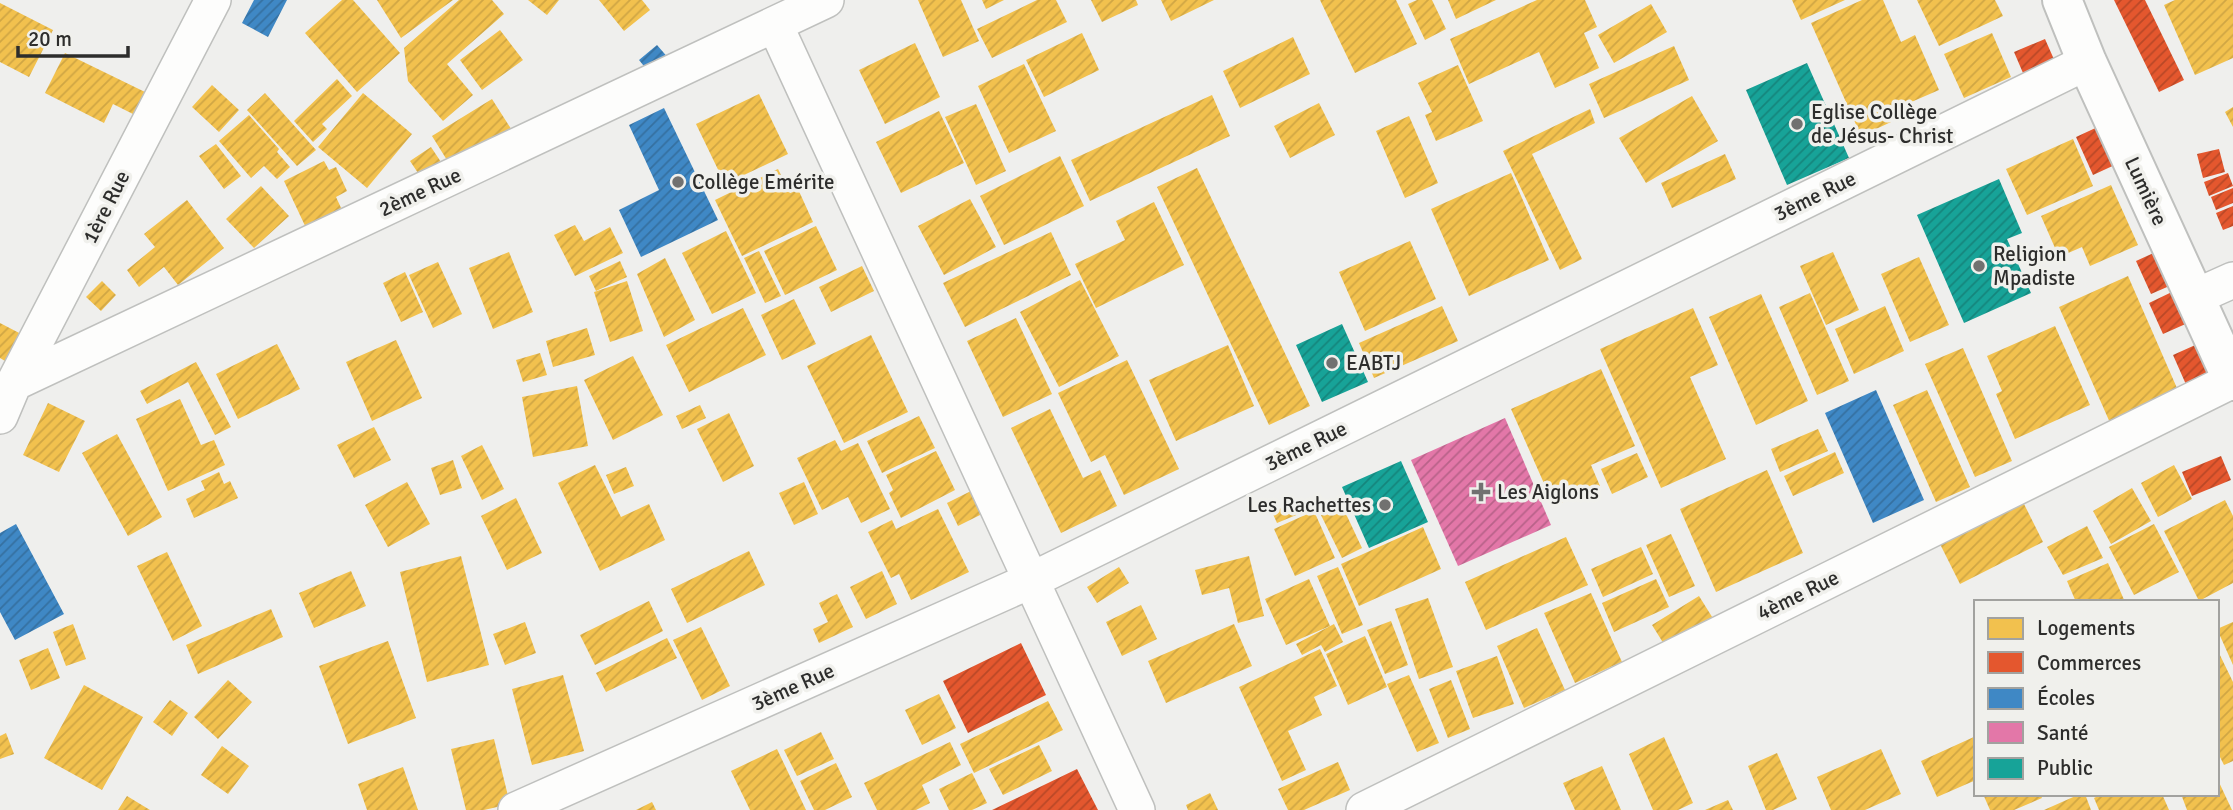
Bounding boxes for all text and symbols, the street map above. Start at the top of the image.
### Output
scale bar [18,14,128,58]
text: 20 m [28,26,72,52]
place label: Eglise Collège de Jésus- Christ [1811,99,1953,149]
marker: Eglise Collège de Jésus- Christ [1789,116,1805,132]
street label: Lumière [2119,153,2173,229]
street label: 2ème Rue [375,162,465,222]
street label: 3ème Rue [1770,165,1860,227]
street label: 1ère Rue [77,166,135,248]
place label: Collège Emérite [692,169,835,195]
marker: Collège Emérite [670,174,686,190]
place label: Religion Mpadiste [1993,241,2075,291]
marker: Religion Mpadiste [1971,258,1987,274]
place label: EABTJ [1346,350,1401,376]
marker: EABTJ [1324,355,1340,371]
street label: 3ème Rue [1261,415,1351,477]
place label: Les Aiglons [1497,479,1599,505]
marker: Les Aiglons [1471,482,1491,502]
place label: Les Rachettes [1247,492,1371,518]
marker: Les Rachettes [1377,497,1393,513]
street label: 4ème Rue [1753,564,1843,626]
legend [1974,600,2219,796]
text: Logements [2037,615,2135,641]
text: Commerces [2037,650,2141,676]
street label: 3ème Rue [748,657,838,717]
text: Écoles [2037,685,2095,711]
text: Santé [2037,720,2088,746]
text: Public [2037,755,2093,781]

